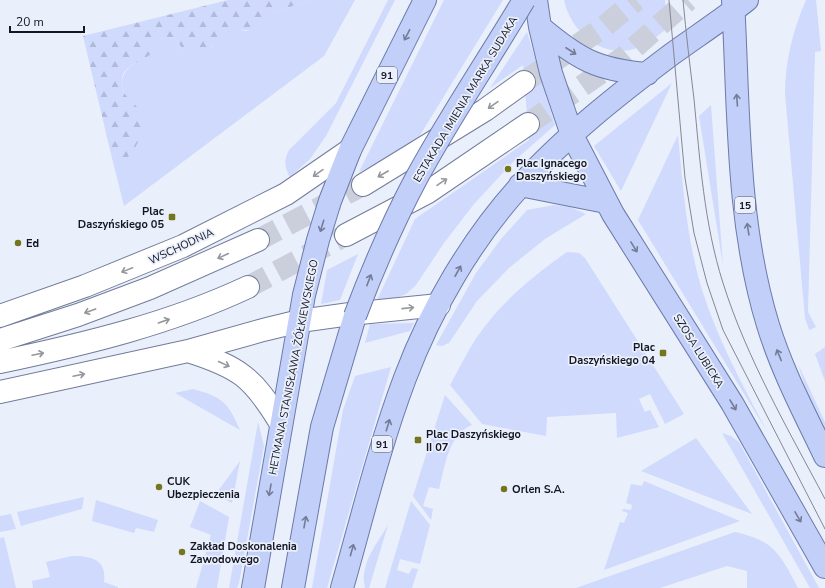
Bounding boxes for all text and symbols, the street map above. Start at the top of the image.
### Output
scale bar [10,8,84,34]
text: 20 m [16,14,44,30]
street label: ESTAKADA IMIENIA MARKA SUDAKA [410,14,521,185]
one-way arrow [403,28,410,40]
one-way arrow [565,47,576,55]
road number: 91 [377,67,397,83]
one-way arrow [734,94,741,107]
one-way arrow [487,101,498,109]
place label: Plac Ignacego Daszyńskiego [516,156,587,184]
marker: Plac Ignacego Daszyńskiego [503,164,513,174]
one-way arrow [312,169,323,177]
one-way arrow [377,170,389,178]
one-way arrow [436,178,447,187]
road number: 15 [735,197,755,213]
place label: Plac Daszyńskiego 05 [78,204,165,232]
marker: Plac Daszyńskiego 05 [167,212,177,222]
one-way arrow [318,220,325,233]
one-way arrow [744,223,752,236]
street label: WSCHODNIA [146,225,216,268]
place label: Ed [26,236,39,251]
marker: Ed [13,238,23,248]
one-way arrow [630,241,638,253]
one-way arrow [217,253,229,260]
street label: HETMANA STANISŁAWA ŻÓŁKIEWSKIEGO [264,258,322,476]
one-way arrow [454,265,462,277]
one-way arrow [122,266,134,274]
one-way arrow [365,274,373,286]
one-way arrow [401,304,414,311]
one-way arrow [84,307,96,315]
street label: SZOSA LUBICKA [670,311,727,391]
one-way arrow [157,316,169,324]
place label: Plac Daszyńskiego 04 [569,340,656,368]
marker: Plac Daszyńskiego 04 [658,348,668,358]
one-way arrow [31,349,44,357]
one-way arrow [775,349,783,361]
one-way arrow [218,361,230,368]
one-way arrow [72,370,85,378]
one-way arrow [729,399,737,411]
one-way arrow [385,419,392,432]
place label: Plac Daszyńskiego II 07 [426,427,521,455]
marker: Plac Daszyńskiego II 07 [413,435,423,445]
road number: 91 [372,436,392,452]
place label: CUK Ubezpieczenia [167,474,240,502]
marker: CUK Ubezpieczenia [154,482,164,492]
place label: Orlen S.A. [512,482,565,497]
one-way arrow [266,483,274,496]
marker: Orlen S.A. [499,484,509,494]
one-way arrow [794,511,802,523]
one-way arrow [301,516,309,529]
place label: Zakład Doskonalenia Zawodowego [190,539,297,567]
one-way arrow [349,544,356,557]
marker: Zakład Doskonalenia Zawodowego [177,547,187,557]

